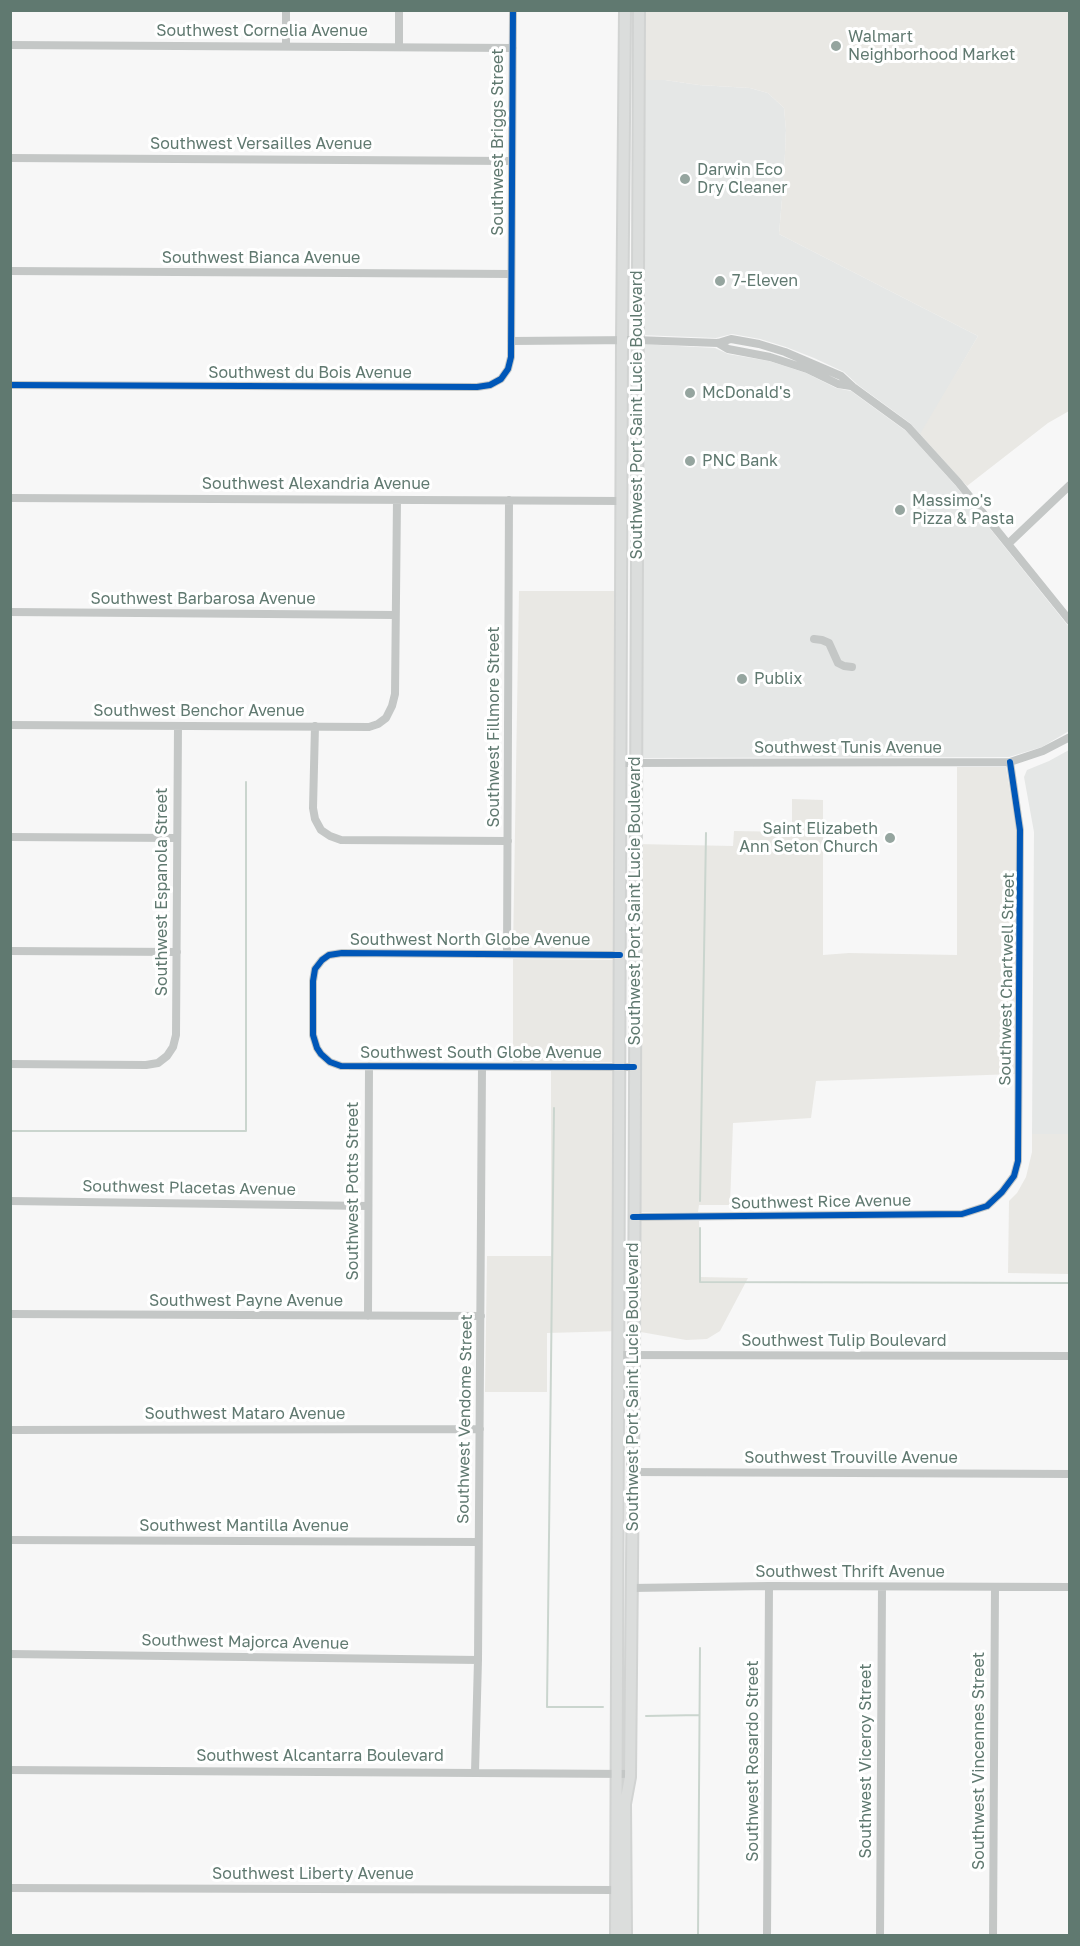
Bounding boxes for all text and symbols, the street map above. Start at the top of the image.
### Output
street label: Southwest Cornelia Avenue [156,21,368,41]
place label: Walmart Neighborhood Market [848,27,1015,65]
marker: Walmart Neighborhood Market [829,39,843,53]
street label: Southwest Briggs Street [488,48,508,236]
street label: Southwest Versailles Avenue [150,134,372,154]
place label: Darwin Eco Dry Cleaner [697,160,787,198]
marker: Darwin Eco Dry Cleaner [678,172,692,186]
street label: Southwest Bianca Avenue [162,248,360,268]
street label: Southwest Port Saint Lucie Boulevard [627,270,647,560]
place label: 7-Eleven [732,271,798,291]
marker: 7-Eleven [713,274,727,288]
street label: Southwest du Bois Avenue [208,363,412,383]
place label: McDonald's [702,383,791,403]
marker: McDonald's [683,386,697,400]
place label: PNC Bank [702,451,778,471]
marker: PNC Bank [683,454,697,468]
street label: Southwest Alexandria Avenue [202,474,430,494]
place label: Massimo's Pizza & Pasta [912,491,1014,529]
marker: Massimo's Pizza & Pasta [893,503,907,517]
street label: Southwest Barbarosa Avenue [90,589,316,609]
street label: Southwest Fillmore Street [484,626,504,828]
place label: Publix [754,669,802,689]
marker: Publix [735,672,749,686]
street label: Southwest Benchor Avenue [93,701,305,721]
street label: Southwest Tunis Avenue [754,738,942,758]
street label: Southwest Port Saint Lucie Boulevard [625,756,645,1046]
street label: Southwest Espanola Street [152,788,172,996]
place label: Saint Elizabeth Ann Seton Church [739,819,878,857]
marker: Saint Elizabeth Ann Seton Church [883,831,897,845]
street label: Southwest Chartwell Street [996,872,1018,1086]
street label: Southwest North Globe Avenue [350,930,590,950]
street label: Southwest South Globe Avenue [360,1043,602,1063]
street label: Southwest Potts Street [343,1102,363,1280]
street label: Southwest Placetas Avenue [82,1177,296,1199]
street label: Southwest Rice Avenue [731,1191,911,1213]
street label: Southwest Port Saint Lucie Boulevard [623,1242,643,1532]
street label: Southwest Payne Avenue [149,1291,343,1311]
street label: Southwest Vendome Street [454,1314,476,1524]
street label: Southwest Tulip Boulevard [741,1331,947,1351]
street label: Southwest Mataro Avenue [145,1404,345,1424]
street label: Southwest Trouville Avenue [744,1448,958,1468]
street label: Southwest Mantilla Avenue [139,1516,349,1536]
street label: Southwest Thrift Avenue [755,1562,945,1582]
street label: Southwest Majorca Avenue [141,1631,349,1653]
street label: Southwest Vincennes Street [969,1652,989,1870]
street label: Southwest Rosardo Street [743,1660,763,1862]
street label: Southwest Viceroy Street [856,1663,876,1859]
street label: Southwest Alcantarra Boulevard [196,1746,444,1766]
street label: Southwest Liberty Avenue [212,1864,414,1884]

